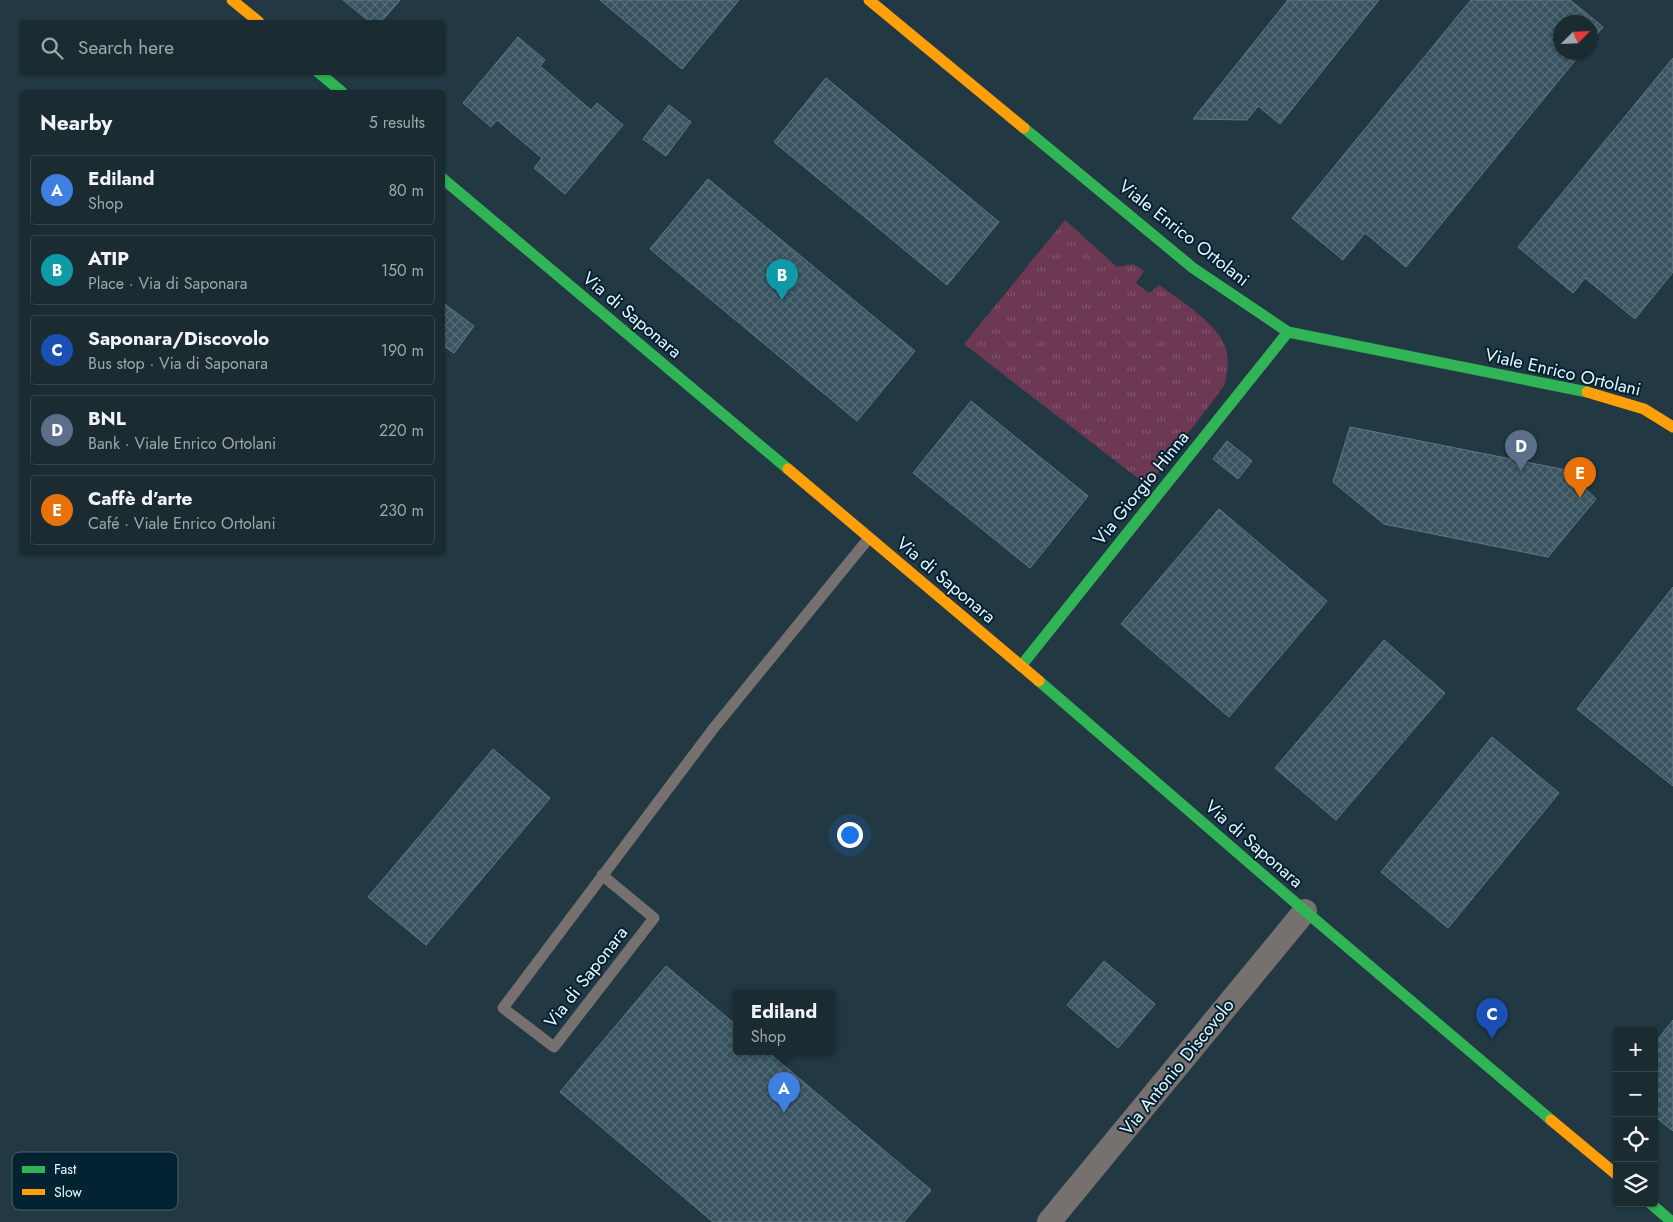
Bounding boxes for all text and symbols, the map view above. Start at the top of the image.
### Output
north arrow [1553,15,1598,60]
search box [20,20,445,75]
icon: search [38,34,66,62]
text: Search here [78,34,174,61]
text: Nearby [40,108,112,138]
text: 5 results [369,111,425,134]
text: Ediland [88,165,154,192]
street label: Viale Enrico Ortolani [1113,174,1255,292]
text: A [51,179,63,202]
text: 80 m [388,179,424,202]
text: Shop [88,192,123,215]
text: ATIP [88,245,129,272]
text: B [52,259,62,282]
text: 150 m [381,259,424,282]
pin: B [766,259,798,300]
street label: Via di Saponara [577,266,687,364]
text: Place · Via di Saponara [88,272,247,295]
text: Saponara/Discovolo [88,325,269,352]
text: C [51,339,63,362]
text: 190 m [381,339,424,362]
street label: Viale Enrico Ortolani [1482,341,1644,403]
text: Bus stop · Via di Saponara [88,352,268,375]
text: BNL [88,405,126,432]
text: D [51,419,63,442]
text: 220 m [379,419,424,442]
street label: Via Giorgio Hinna [1087,425,1195,551]
pin: D [1505,430,1537,471]
text: Bank · Viale Enrico Ortolani [88,432,276,455]
pin: E [1564,457,1596,498]
text: Caffè d’arte [88,485,192,512]
text: E [52,499,62,522]
text: 230 m [379,499,424,522]
text: Café · Viale Enrico Ortolani [88,512,276,535]
street label: Via di Saponara [891,531,1001,629]
street label: Via di Saponara [1199,794,1309,894]
your location [837,822,863,848]
street label: Via di Saponara [538,921,634,1033]
popup [733,990,835,1055]
street label: Via Antonio Discovolo [1114,993,1240,1141]
text: Ediland [751,998,817,1025]
pin: C [1476,998,1508,1039]
text: Shop [751,1025,786,1048]
map controls [1613,1027,1658,1207]
button: + [1613,1027,1658,1072]
pin: A [768,1072,800,1113]
button: − [1613,1072,1658,1117]
button: locate [1613,1117,1658,1162]
legend [12,1152,178,1210]
text: Fast [54,1159,77,1179]
button: layers [1613,1162,1658,1207]
text: Slow [54,1182,82,1202]

